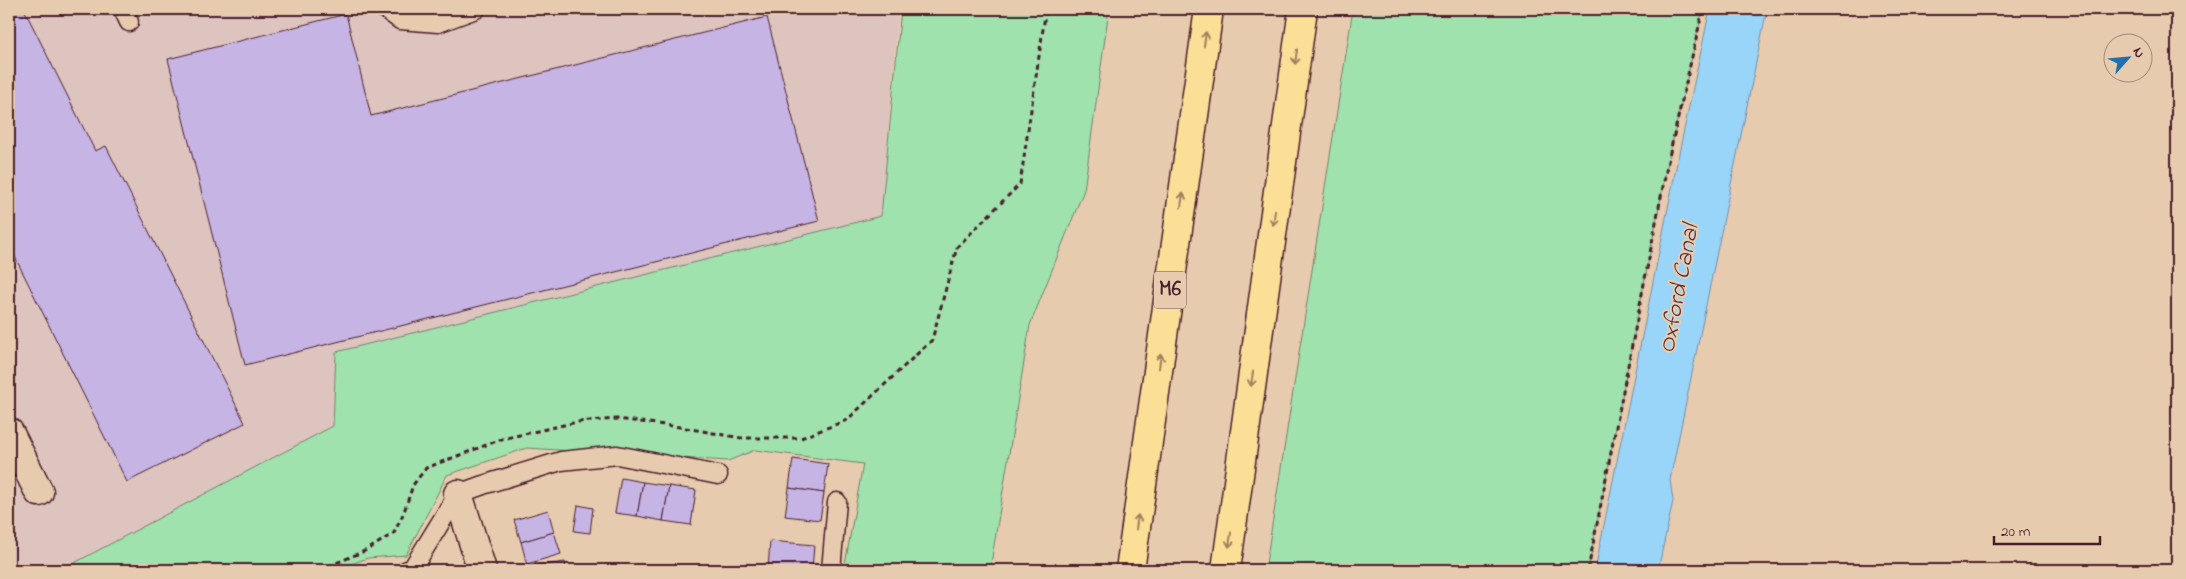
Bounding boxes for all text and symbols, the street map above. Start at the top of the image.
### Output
one-way arrow [1200,32,1210,48]
north arrow [2104,32,2154,82]
text: N [2127,44,2150,62]
one-way arrow [1291,49,1301,65]
one-way arrow [1177,192,1187,208]
one-way arrow [1269,210,1279,226]
water label: Oxford Canal [1650,219,1710,356]
road number: M6 [1154,272,1186,308]
one-way arrow [1155,353,1165,369]
one-way arrow [1247,371,1257,387]
one-way arrow [1132,514,1142,530]
scale bar [1994,514,2100,546]
text: 20 m [2001,521,2031,543]
one-way arrow [1225,532,1235,548]

